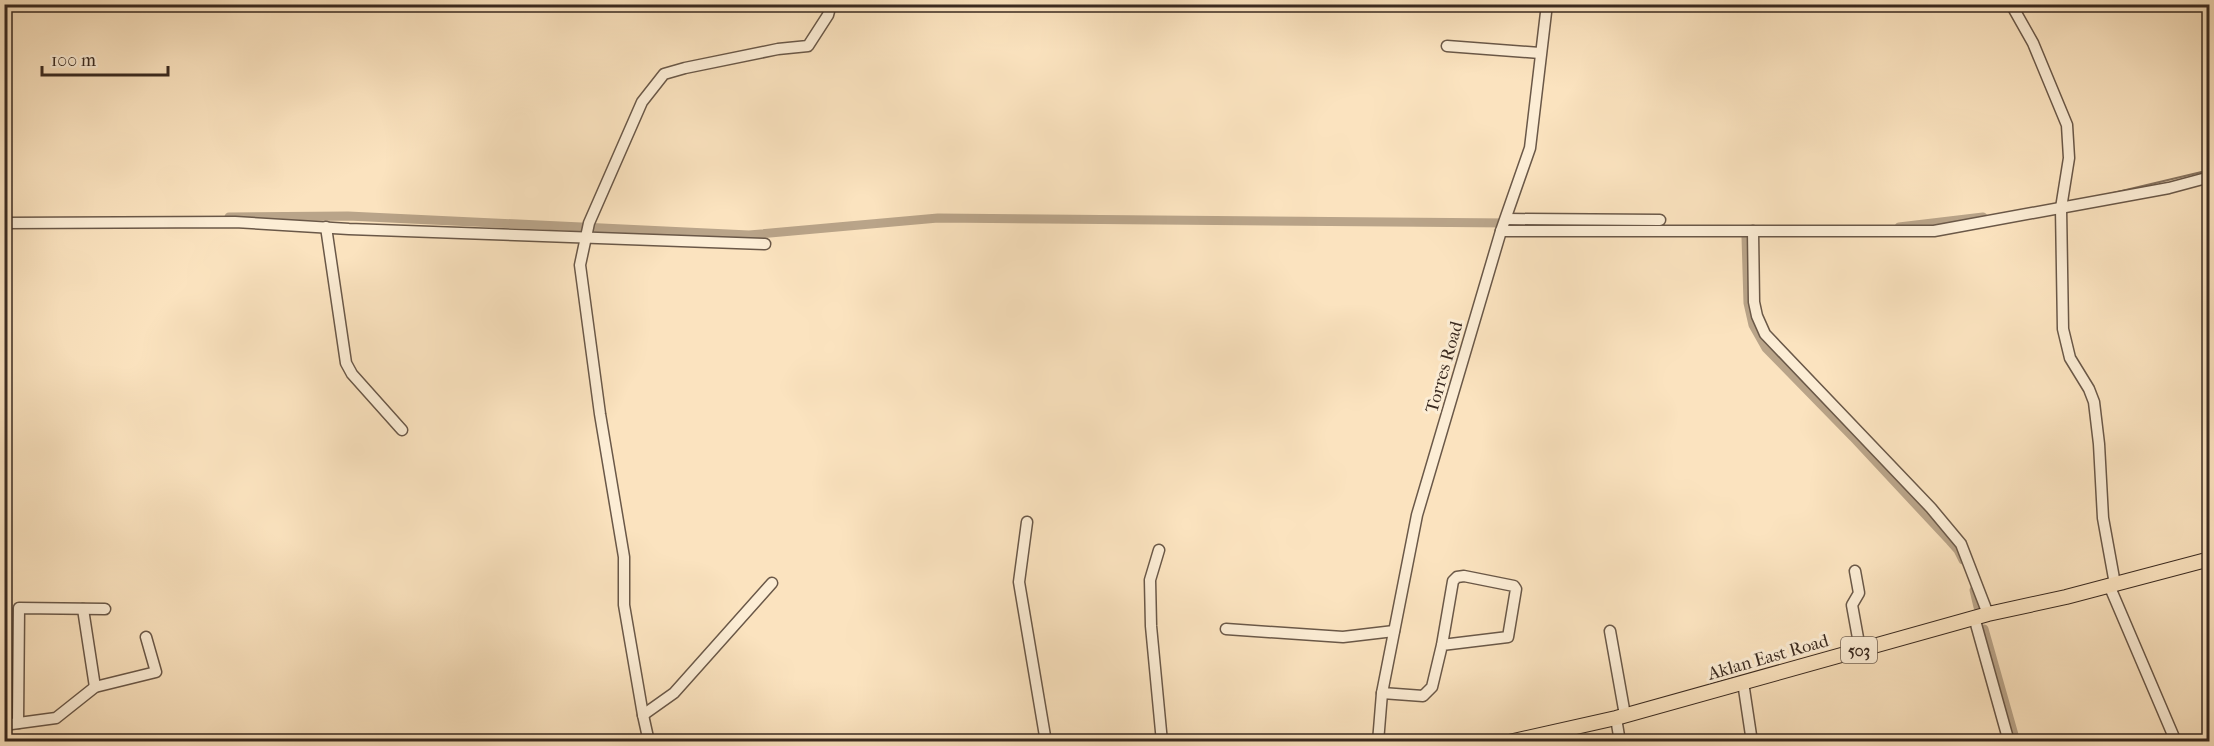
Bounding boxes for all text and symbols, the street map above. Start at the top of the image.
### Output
scale bar [42,39,168,77]
text: 100 m [51,50,96,71]
street label: Torres Road [1421,319,1468,415]
street label: Aklan East Road [1704,630,1831,685]
road number: 503 [1841,637,1877,663]

